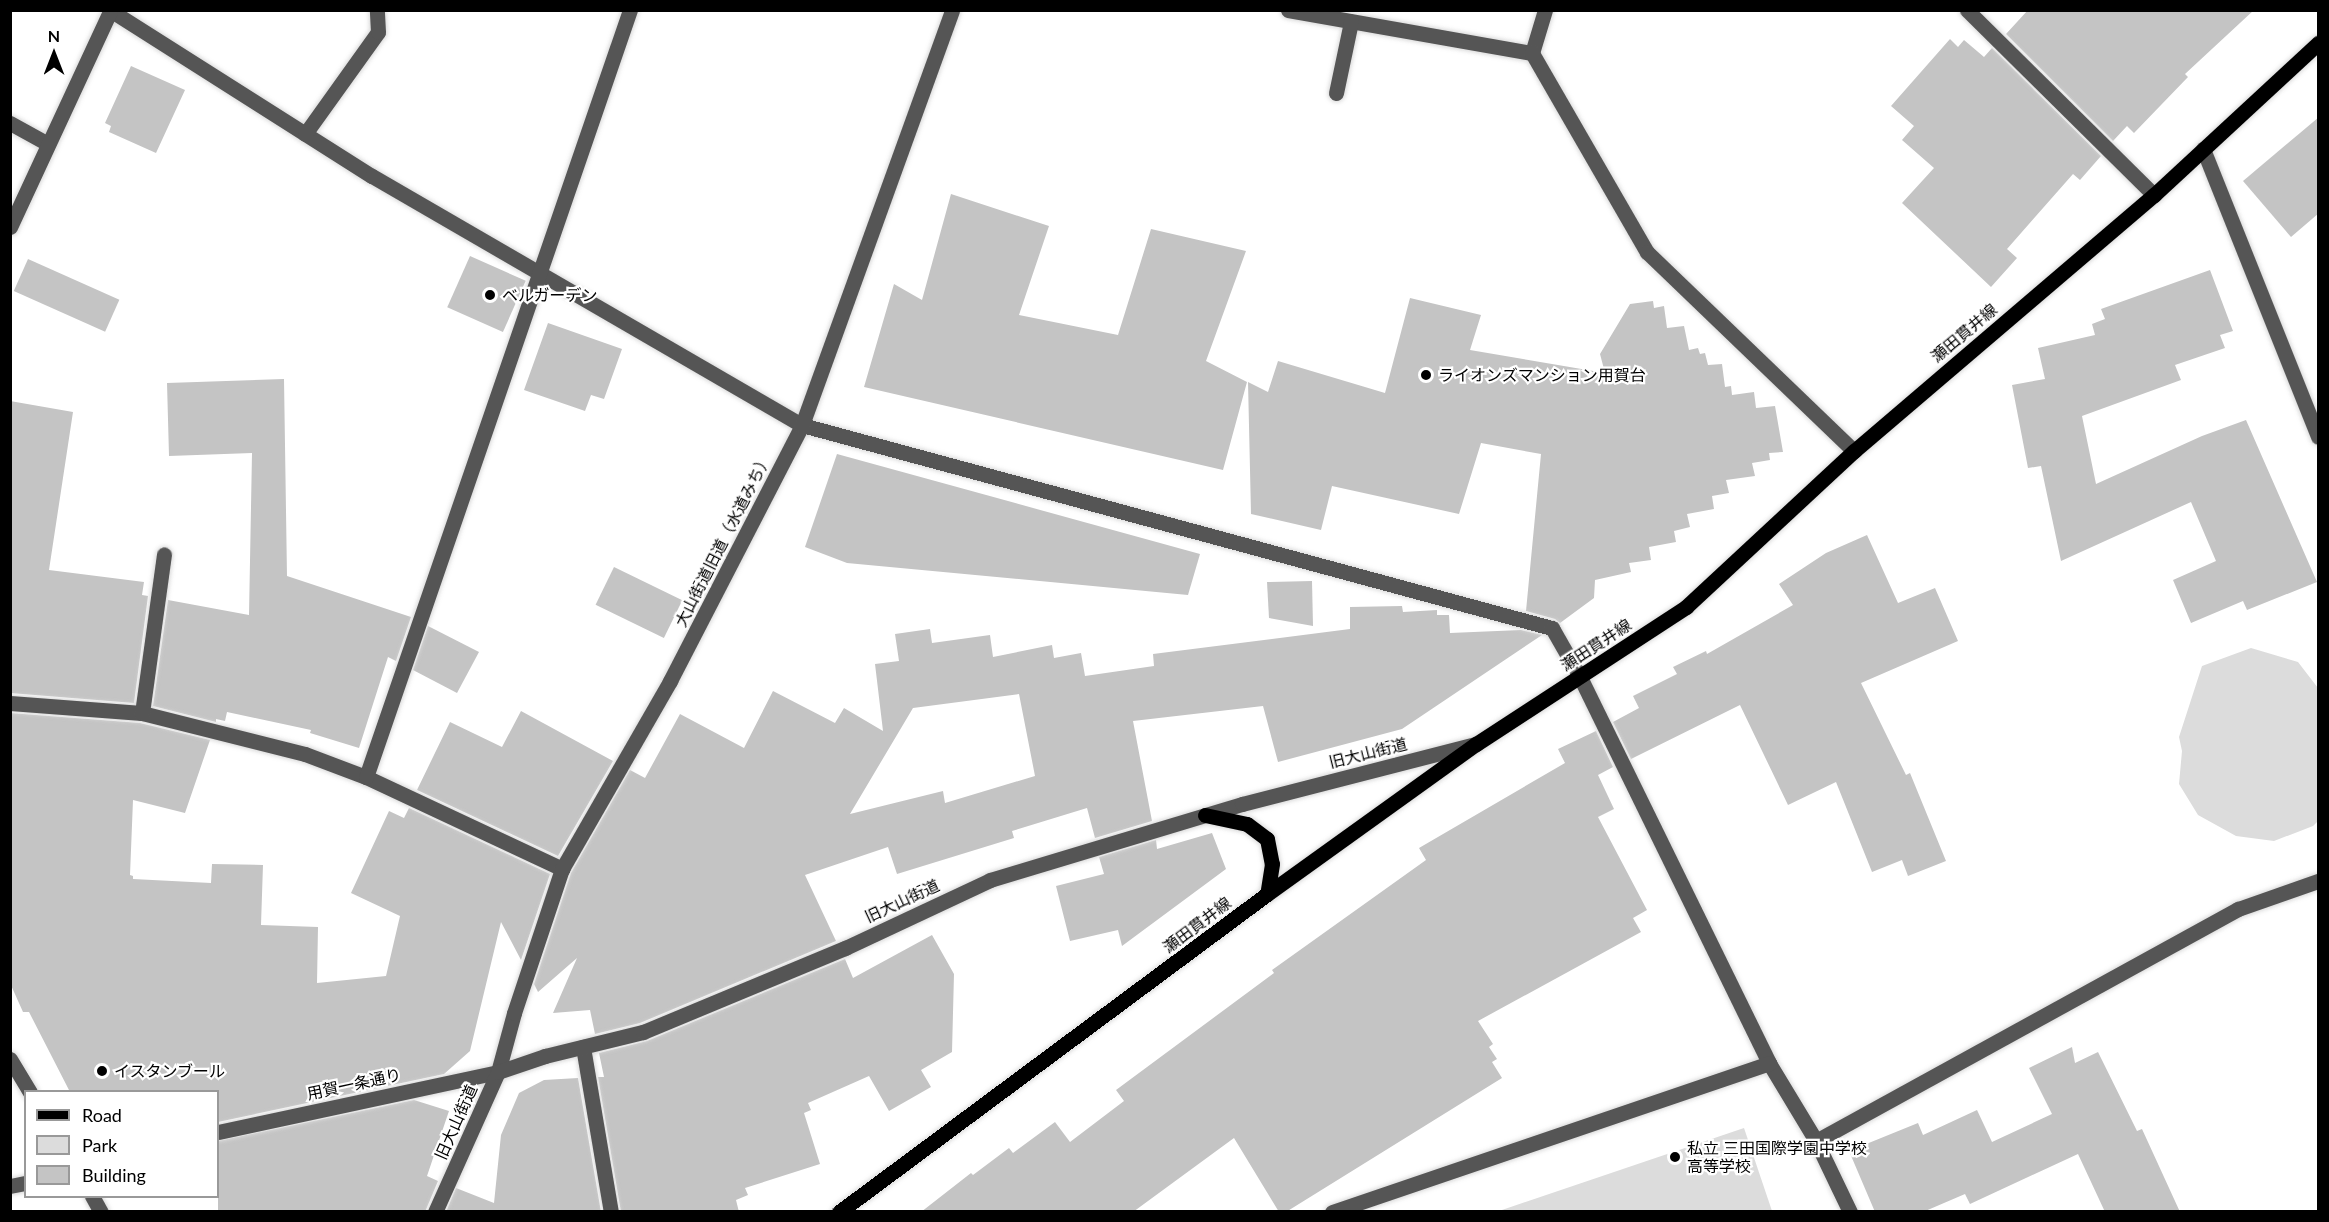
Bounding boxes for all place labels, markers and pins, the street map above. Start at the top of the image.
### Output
place label: ベルガーデン [502,285,598,305]
marker: ベルガーデン [483,288,497,302]
place label: ライオンズマンション用賀台 [1438,365,1646,385]
marker: ライオンズマンション用賀台 [1419,368,1433,382]
place label: イスタンブール [114,1061,226,1081]
marker: イスタンブール [95,1064,109,1078]
place label: 私立 三田国際学園中学校 高等学校 [1687,1138,1867,1176]
marker: 私立 三田国際学園中学校 高等学校 [1668,1150,1682,1164]

